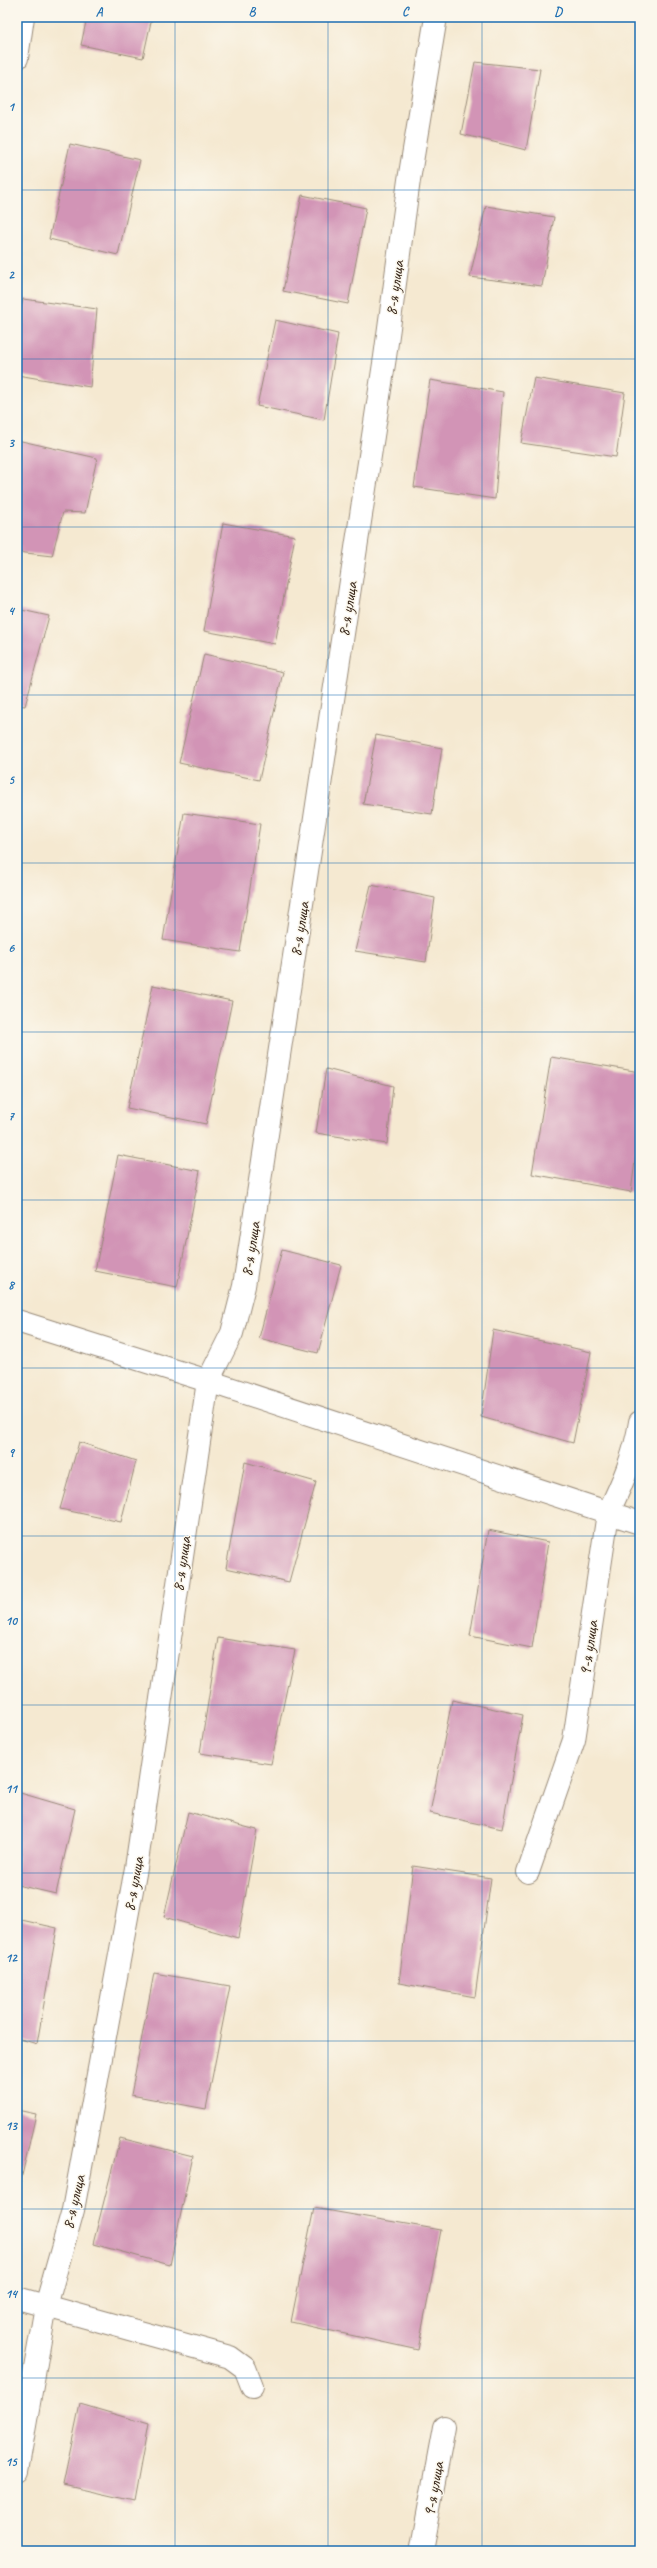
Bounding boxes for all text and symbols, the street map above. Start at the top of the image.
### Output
text: A [96,4,104,20]
text: B [249,4,257,20]
text: C [402,4,410,20]
text: D [554,4,563,20]
text: 1 [8,99,16,115]
street label: 8-я улица [380,258,409,317]
text: 2 [8,267,15,283]
text: 3 [8,435,15,451]
street label: 8-я улица [333,579,362,638]
text: 4 [8,603,16,619]
text: 5 [8,772,15,788]
street label: 8-я улица [285,899,314,958]
text: 6 [8,940,15,956]
text: 7 [8,1108,15,1124]
street label: 8-я улица [236,1219,265,1278]
text: 8 [8,1277,16,1293]
text: 9 [8,1445,15,1461]
street label: 8-я улица [167,1534,196,1593]
text: 10 [5,1613,18,1629]
street label: 9-я улица [574,1618,603,1677]
text: 11 [5,1781,19,1797]
street label: 8-я улица [118,1854,149,1913]
text: 12 [5,1950,18,1966]
text: 13 [5,2118,18,2134]
street label: 8-я улица [57,2171,90,2231]
text: 14 [5,2286,19,2302]
text: 15 [5,2454,18,2470]
street label: 9-я улица [418,2459,449,2518]

